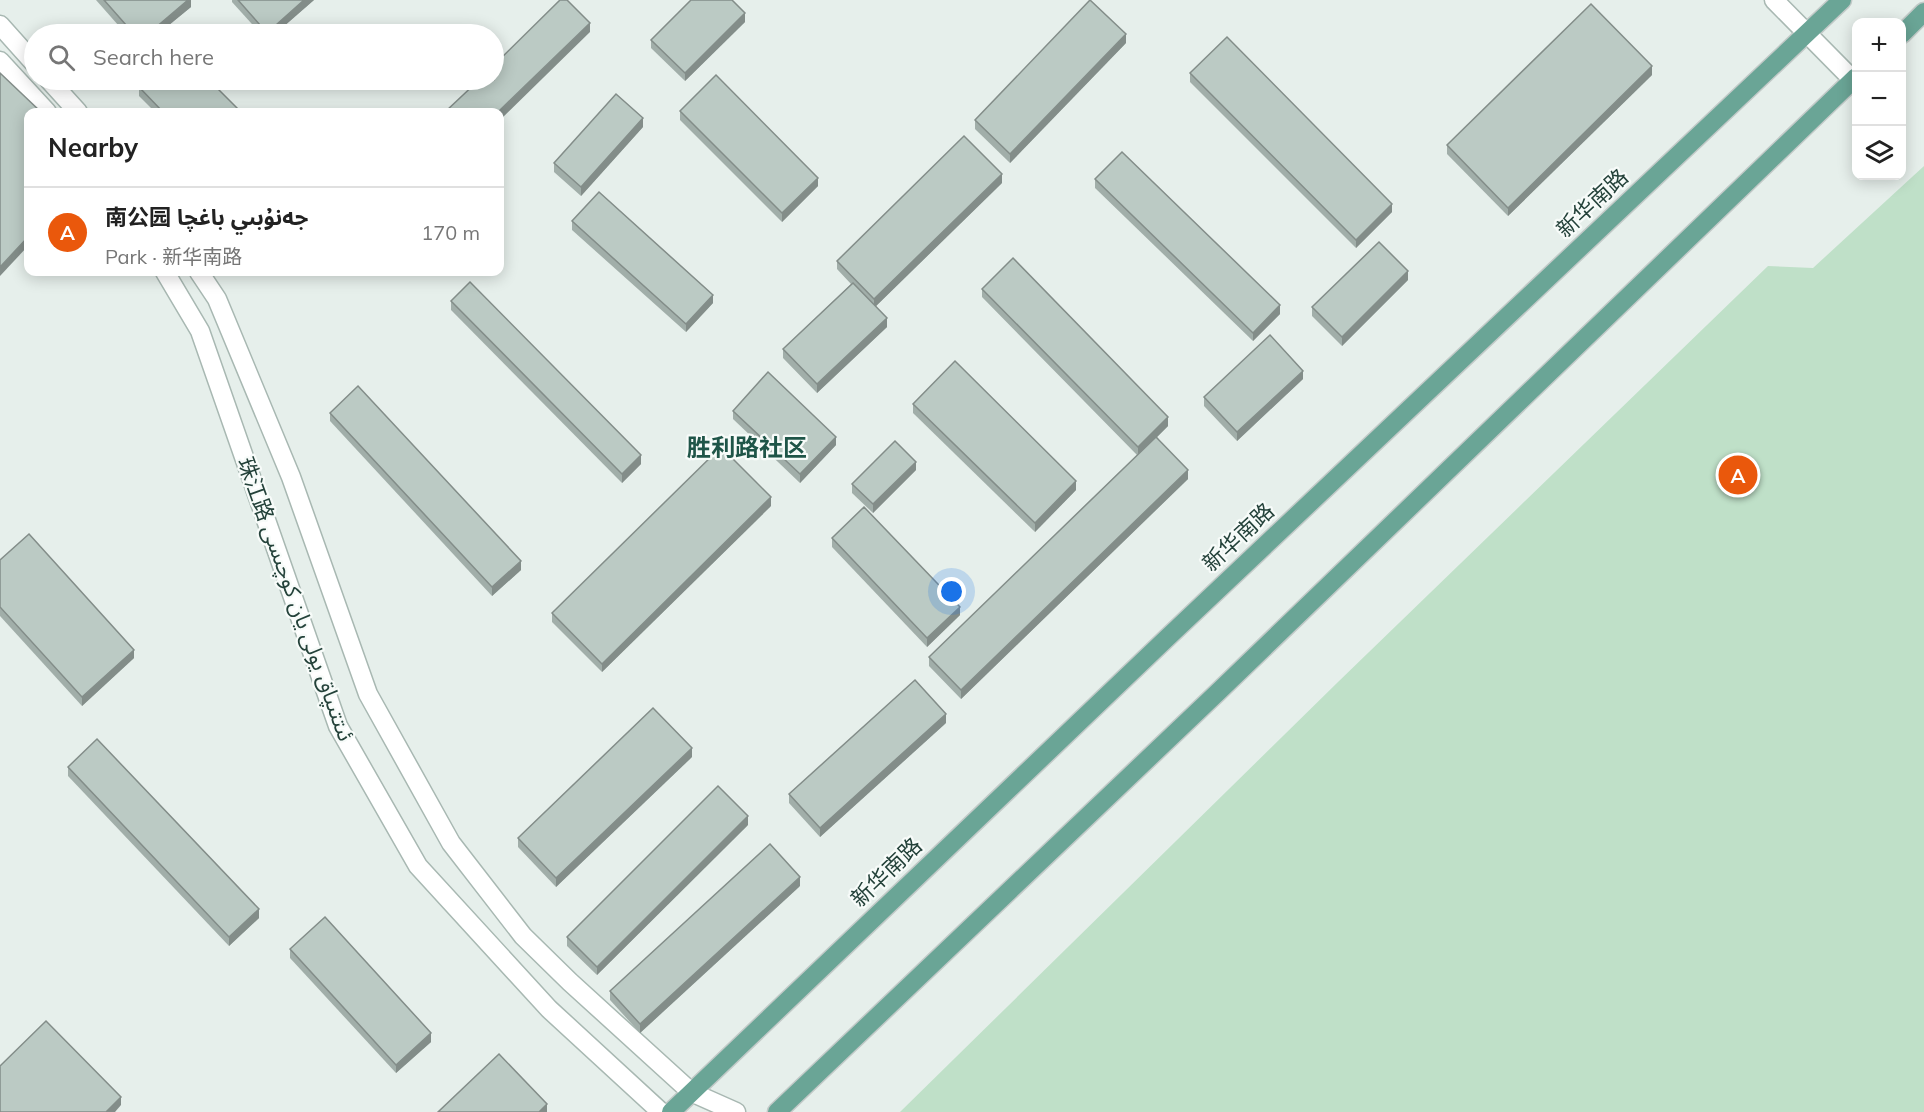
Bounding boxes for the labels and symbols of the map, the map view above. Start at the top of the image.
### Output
street label: 新华南路 [1550,163,1634,243]
district label: 胜利路社区 [687,432,807,462]
pin: A [1718,452,1758,498]
street label: 珠江路 ئىتتىپاق يولى يان كوچىسى [230,453,360,745]
street label: 新华南路 [1196,497,1280,577]
your location [937,577,966,606]
street label: 新华南路 [845,831,927,913]

